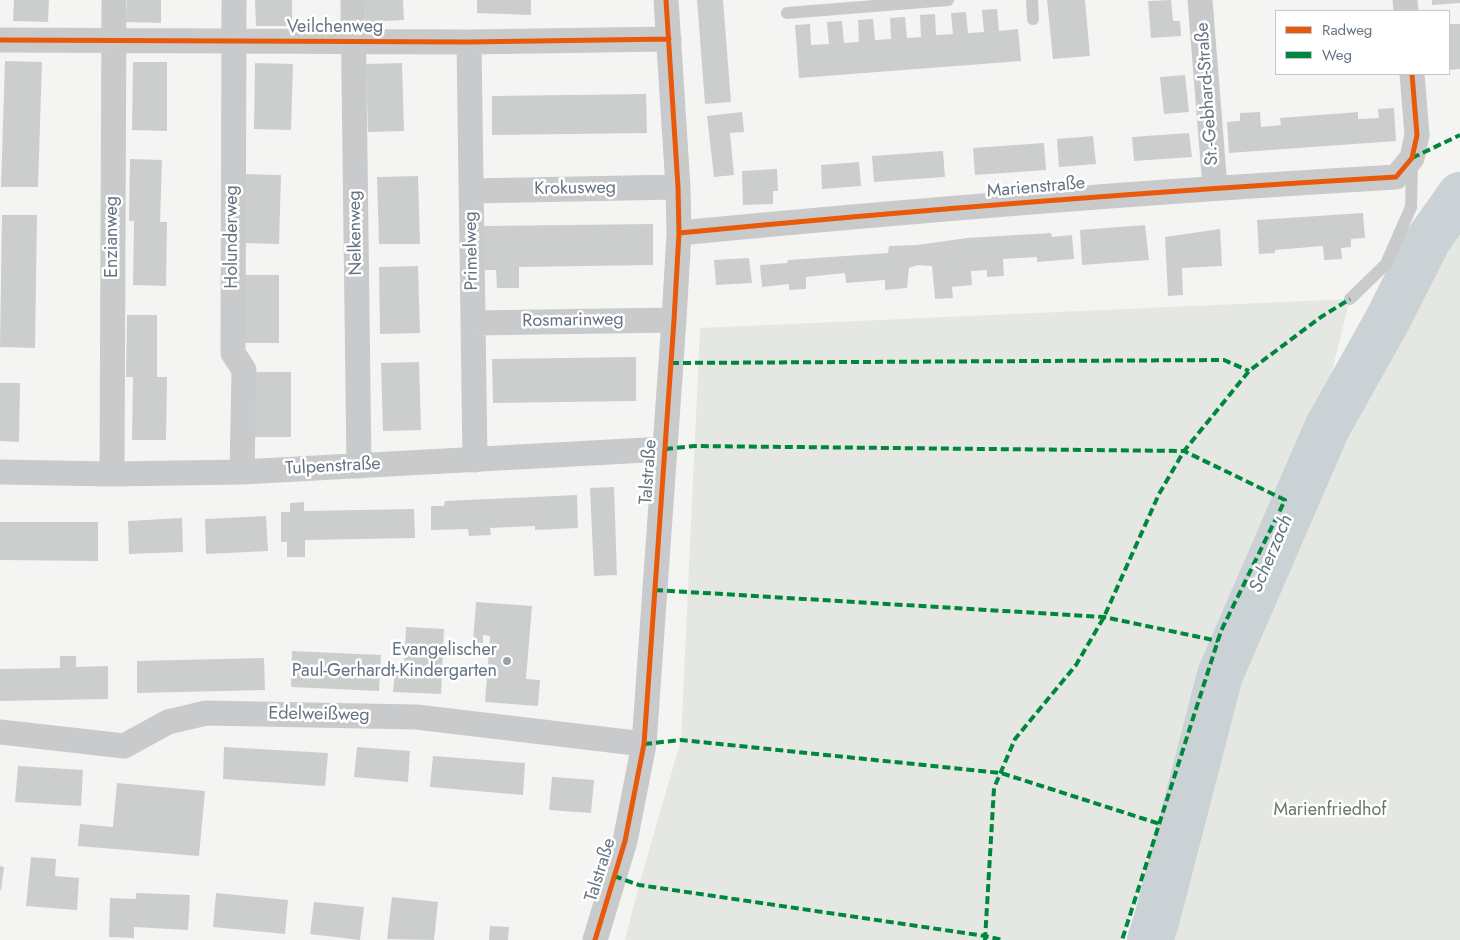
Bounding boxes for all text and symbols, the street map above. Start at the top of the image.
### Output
legend [1275,10,1450,75]
street label: Veilchenweg [287,17,383,39]
text: Radweg [1322,19,1372,41]
street label: St.-Gebhard-Straße [1192,22,1224,166]
text: Weg [1322,44,1352,66]
street label: Marienstraße [986,173,1086,203]
street label: Krokusweg [534,177,616,201]
street label: Holunderweg [222,185,244,289]
street label: Nelkenweg [344,190,368,276]
street label: Enzianweg [102,196,124,278]
street label: Primelweg [461,211,483,291]
street label: Rosmarinweg [522,309,624,333]
street label: Talstraße [636,439,662,505]
street label: Tulpenstraße [285,454,381,480]
water label: Scherzach [1245,512,1299,596]
place label: Evangelischer Paul-Gerhardt-Kindergarten [292,640,497,682]
marker: Evangelischer Paul-Gerhardt-Kindergarten [501,655,513,667]
street label: Edelweißweg [268,703,370,727]
park label: Marienfriedhof [1274,800,1386,822]
street label: Talstraße [581,836,621,904]

